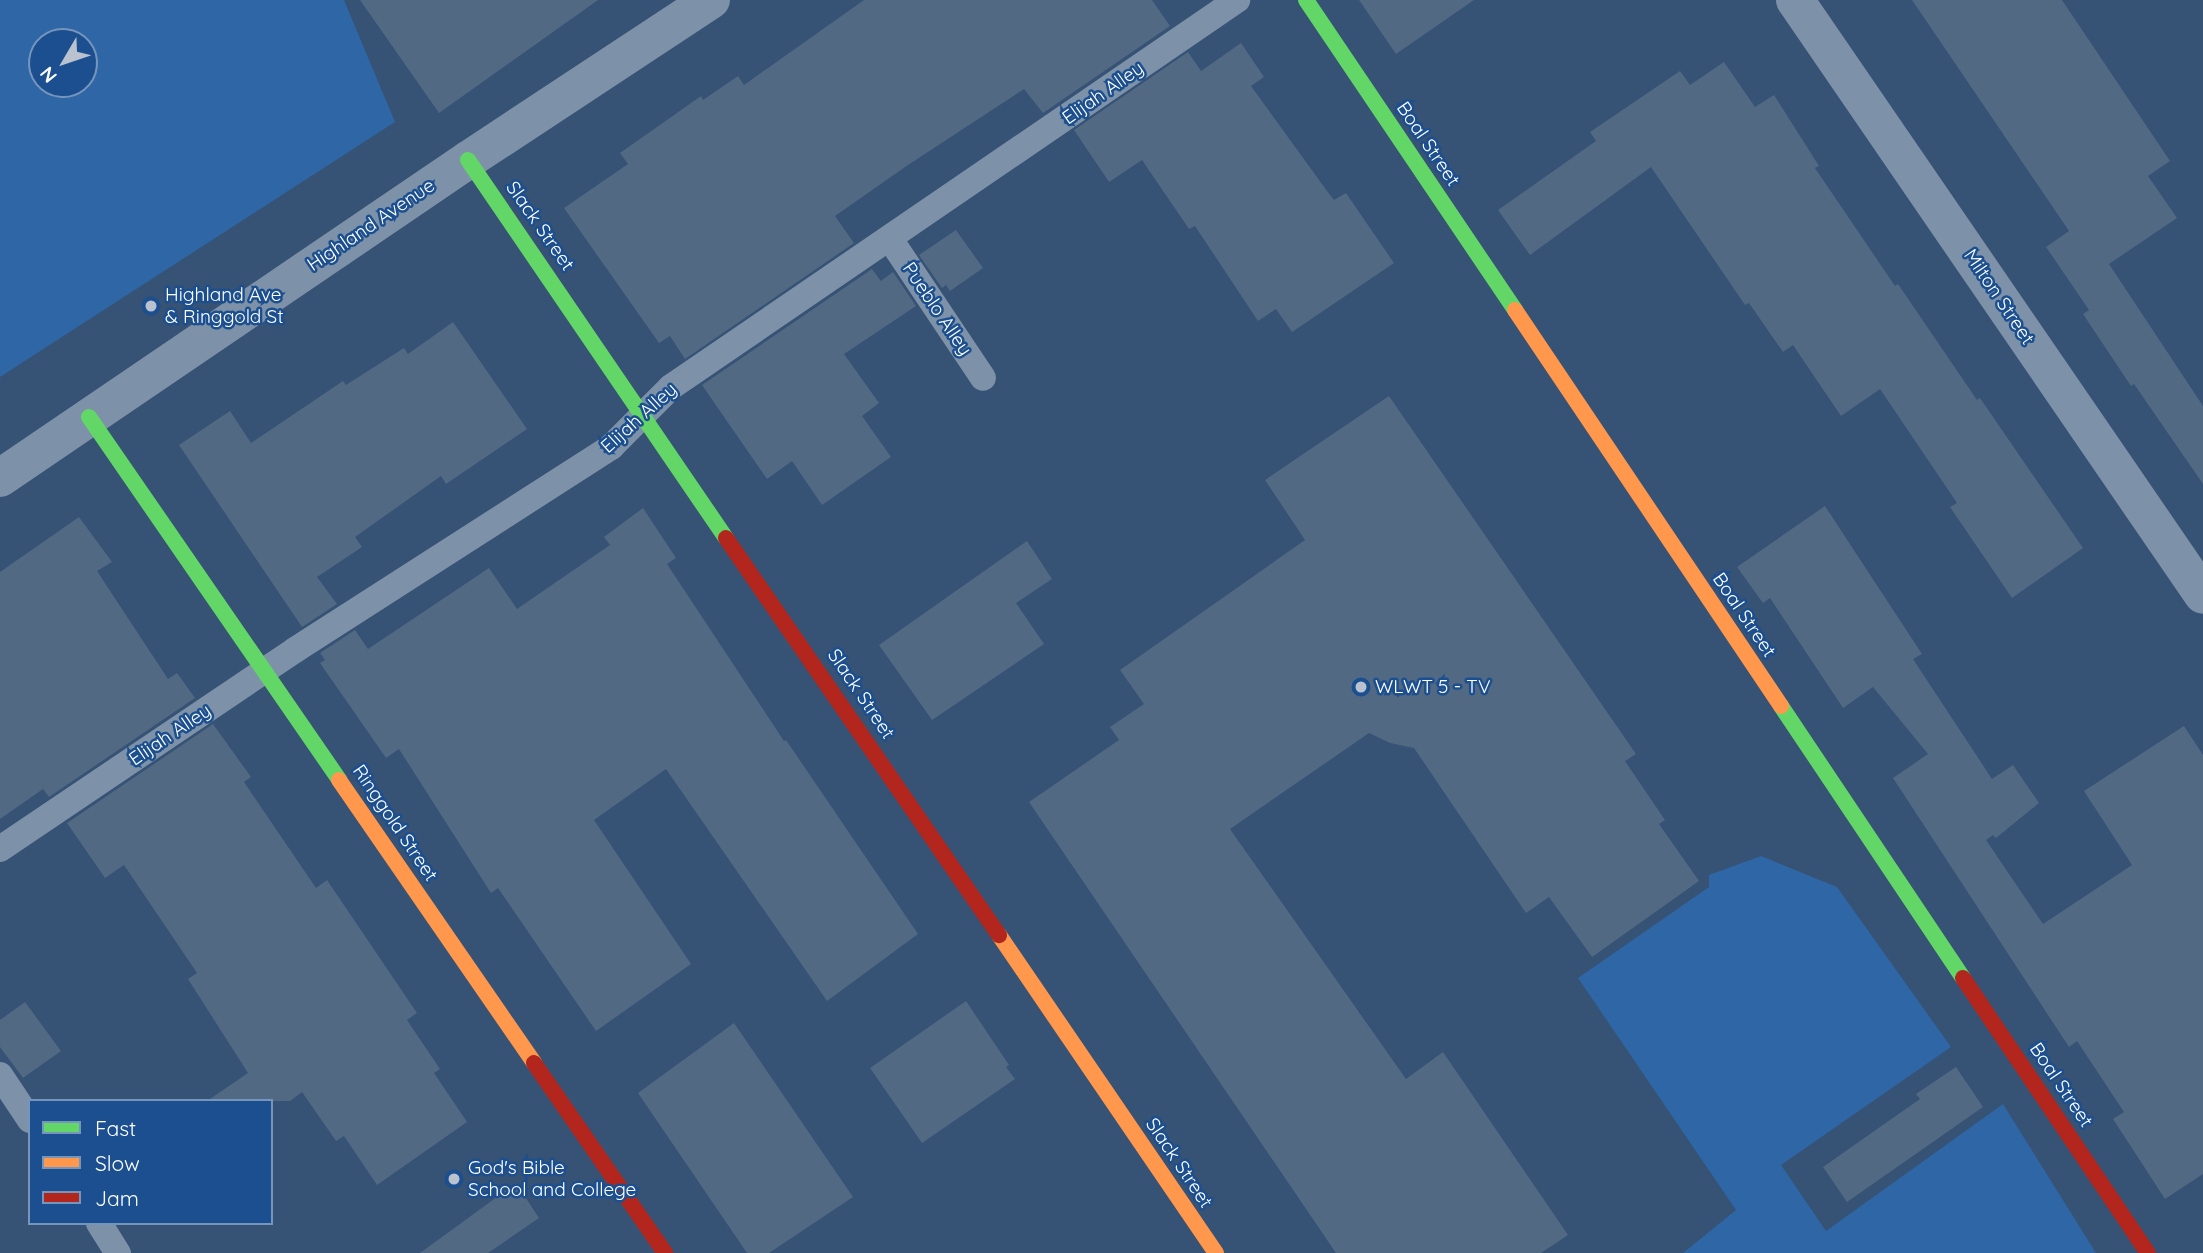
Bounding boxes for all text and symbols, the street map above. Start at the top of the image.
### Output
north arrow [28,28,98,98]
street label: Elijah Alley [1058,57,1148,129]
text: N [35,62,62,88]
street label: Boal Street [1391,97,1465,191]
street label: Highland Avenue [303,174,439,276]
street label: Slack Street [501,177,579,275]
street label: Milton Street [1959,245,2039,349]
street label: Pueblo Alley [898,258,976,360]
place label: Highland Ave & Ringgold St [165,284,284,328]
marker: Highland Ave & Ringgold St [143,298,159,314]
street label: Elijah Alley [596,378,682,458]
street label: Boal Street [1707,568,1781,662]
street label: Slack Street [823,645,899,743]
place label: WLWT 5 - TV [1375,676,1491,698]
marker: WLWT 5 - TV [1353,679,1369,695]
street label: Elijah Alley [125,699,215,771]
street label: Ringgold Street [348,761,442,885]
street label: Boal Street [2024,1038,2098,1132]
legend [28,1099,273,1225]
street label: Slack Street [1141,1114,1217,1212]
text: Fast [95,1115,136,1141]
text: Slow [95,1150,140,1176]
place label: God's Bible School and College [468,1157,636,1201]
marker: God's Bible School and College [446,1171,462,1187]
text: Jam [95,1185,139,1211]

